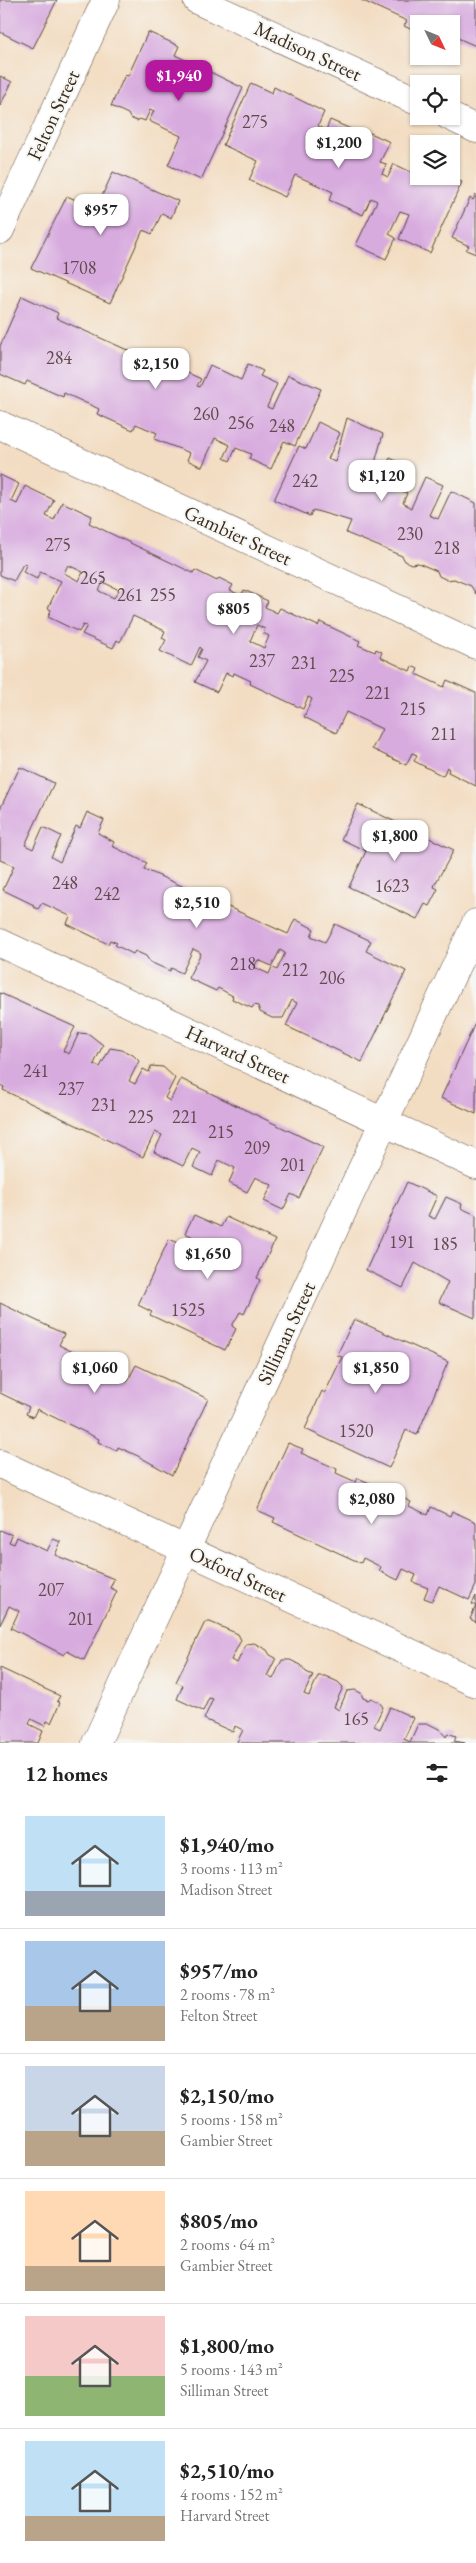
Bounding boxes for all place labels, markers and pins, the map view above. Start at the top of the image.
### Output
pin: $1,940 [138,59,220,102]
pin: $1,200 [298,126,380,169]
pin: $957 [71,194,131,236]
pin: $2,150 [115,348,197,390]
pin: $1,120 [341,460,423,502]
pin: $805 [204,592,264,635]
pin: $1,800 [354,820,436,862]
pin: $2,510 [156,886,238,929]
pin: $1,650 [167,1238,249,1280]
pin: $1,060 [54,1352,136,1394]
pin: $1,850 [335,1352,417,1394]
pin: $2,080 [331,1482,413,1525]

